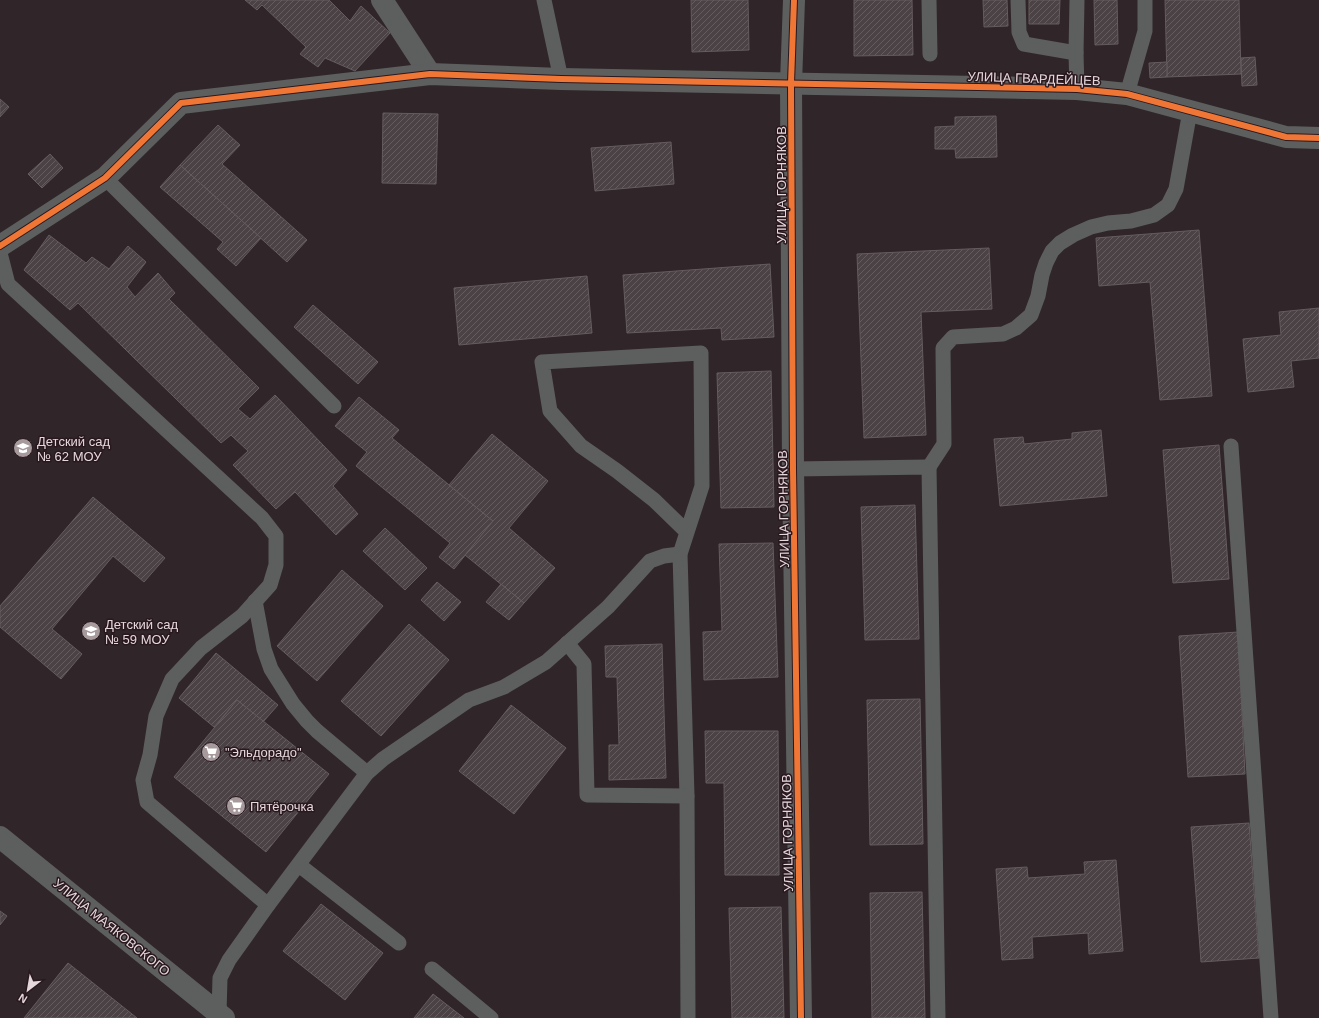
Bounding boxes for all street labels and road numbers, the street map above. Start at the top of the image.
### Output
street label: УЛИЦА ГВАРДЕЙЦЕВ [967,69,1101,88]
street label: УЛИЦА ГОРНЯКОВ [774,126,789,244]
street label: УЛИЦА ГОРНЯКОВ [775,450,792,568]
street label: УЛИЦА ГОРНЯКОВ [779,774,796,892]
street label: УЛИЦА МАЯКОВСКОГО [50,876,173,979]

